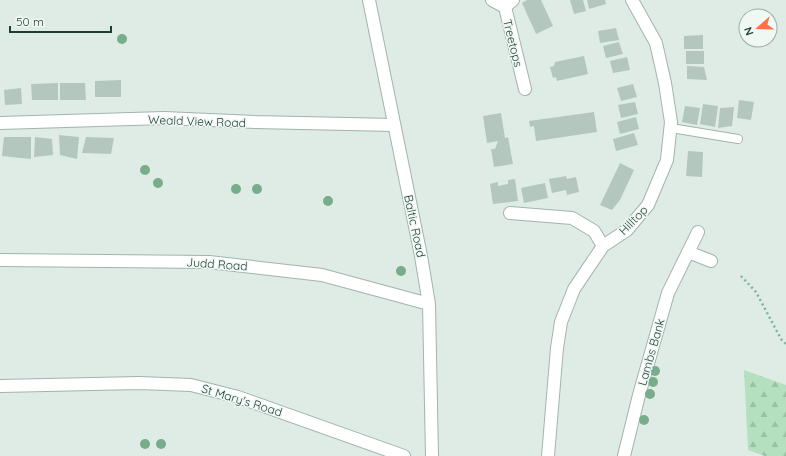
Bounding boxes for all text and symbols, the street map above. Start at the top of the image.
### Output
scale bar [10,8,111,34]
north arrow [738,8,778,48]
text: 50 m [16,14,44,29]
street label: Treetops [500,18,526,69]
text: N [741,25,757,38]
street label: Weald View Road [148,112,246,130]
street label: Baltic Road [401,193,429,259]
street label: Hilltop [615,202,651,238]
street label: Judd Road [186,254,248,274]
street label: Lambs Bank [634,317,668,387]
street label: St Mary's Road [200,381,284,419]

